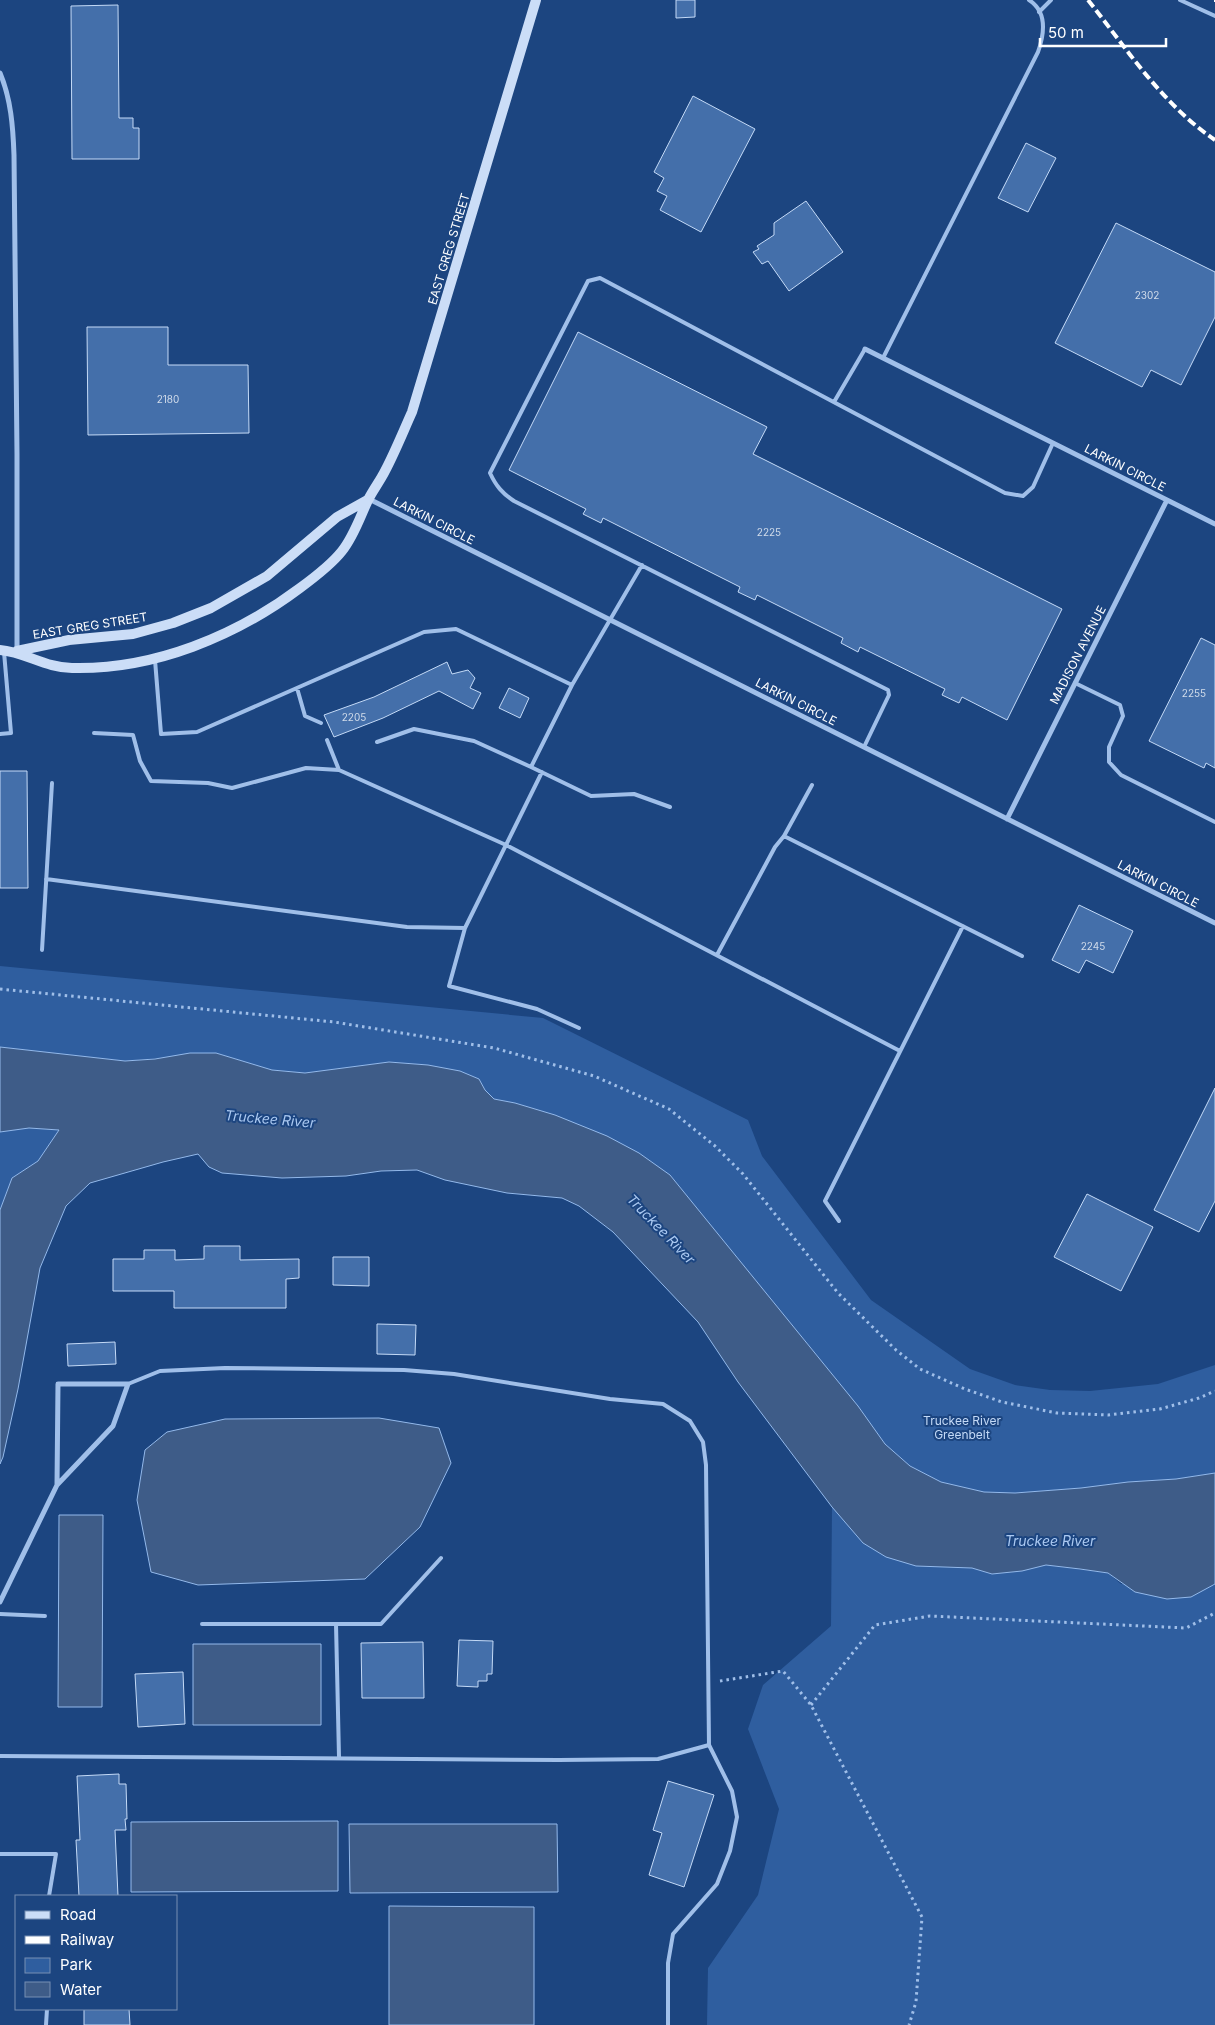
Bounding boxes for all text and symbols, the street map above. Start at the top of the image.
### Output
scale bar [1040,15,1166,47]
text: 50 m [1048,23,1084,42]
street label: EAST GREG STREET [424,191,473,306]
house number: 2302 [1135,289,1159,301]
house number: 2180 [157,393,179,405]
street label: LARKIN CIRCLE [1082,441,1168,494]
street label: LARKIN CIRCLE [391,494,477,547]
house number: 2225 [757,526,781,538]
street label: MADISON AVENUE [1046,603,1109,706]
street label: EAST GREG STREET [32,609,149,642]
street label: LARKIN CIRCLE [753,675,839,728]
house number: 2255 [1182,687,1206,699]
house number: 2205 [342,711,366,723]
street label: LARKIN CIRCLE [1115,857,1201,910]
house number: 2245 [1081,940,1105,952]
water label: Truckee River [224,1106,317,1131]
water label: Truckee River [624,1190,699,1268]
park label: Truckee River Greenbelt [923,1413,1001,1442]
water label: Truckee River [1005,1532,1096,1549]
legend [15,1895,178,2010]
text: Road [60,1905,96,1924]
text: Railway [60,1930,115,1949]
text: Park [60,1955,93,1974]
text: Water [60,1980,102,1999]

